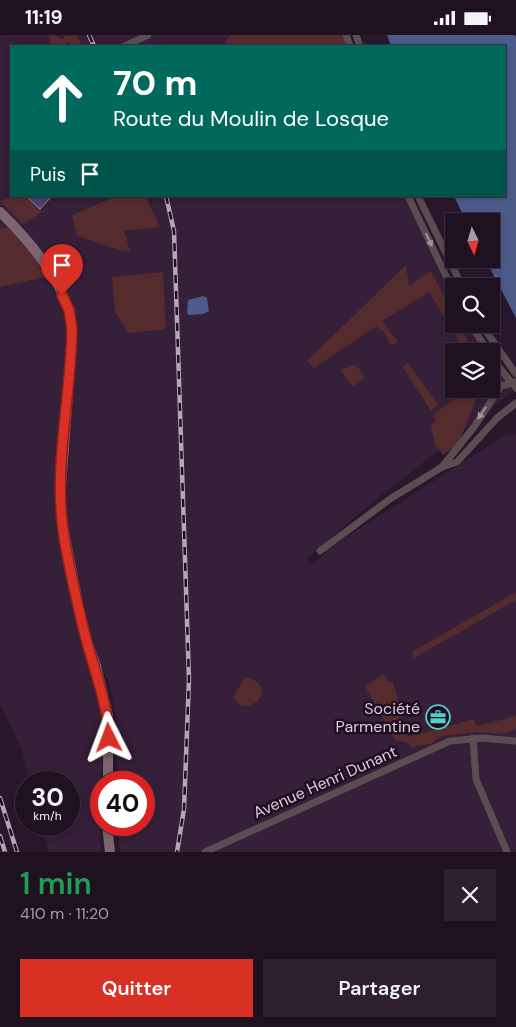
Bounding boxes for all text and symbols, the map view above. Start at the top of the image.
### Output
text: 11:19 [25,5,63,30]
text: 70 m [113,60,197,106]
icon: ahead [30,65,95,130]
text: Route du Moulin de Losque [113,104,389,133]
icon: arrive [76,160,104,188]
text: Puis [30,162,66,187]
north arrow [445,213,500,267]
map controls [445,213,500,398]
one-way arrow [425,233,433,247]
pin [41,244,83,295]
icon: arrive [48,251,76,279]
button: search [445,278,500,333]
button: layers [445,343,500,398]
one-way arrow [478,406,487,420]
place label: Société Parmentine [336,698,420,737]
office icon: Société Parmentine [425,704,451,730]
position arrow [82,711,134,763]
street label: Avenue Henri Dunant [250,741,400,823]
speed limit sign: 40 [90,771,155,836]
text: 30 [31,781,64,814]
text: km/h [33,808,62,824]
text: 1 min [20,864,92,903]
button: close [444,869,496,921]
text: 410 m · 11:20 [20,903,109,924]
button: Quitter [20,959,253,1017]
button: Partager [263,959,496,1017]

